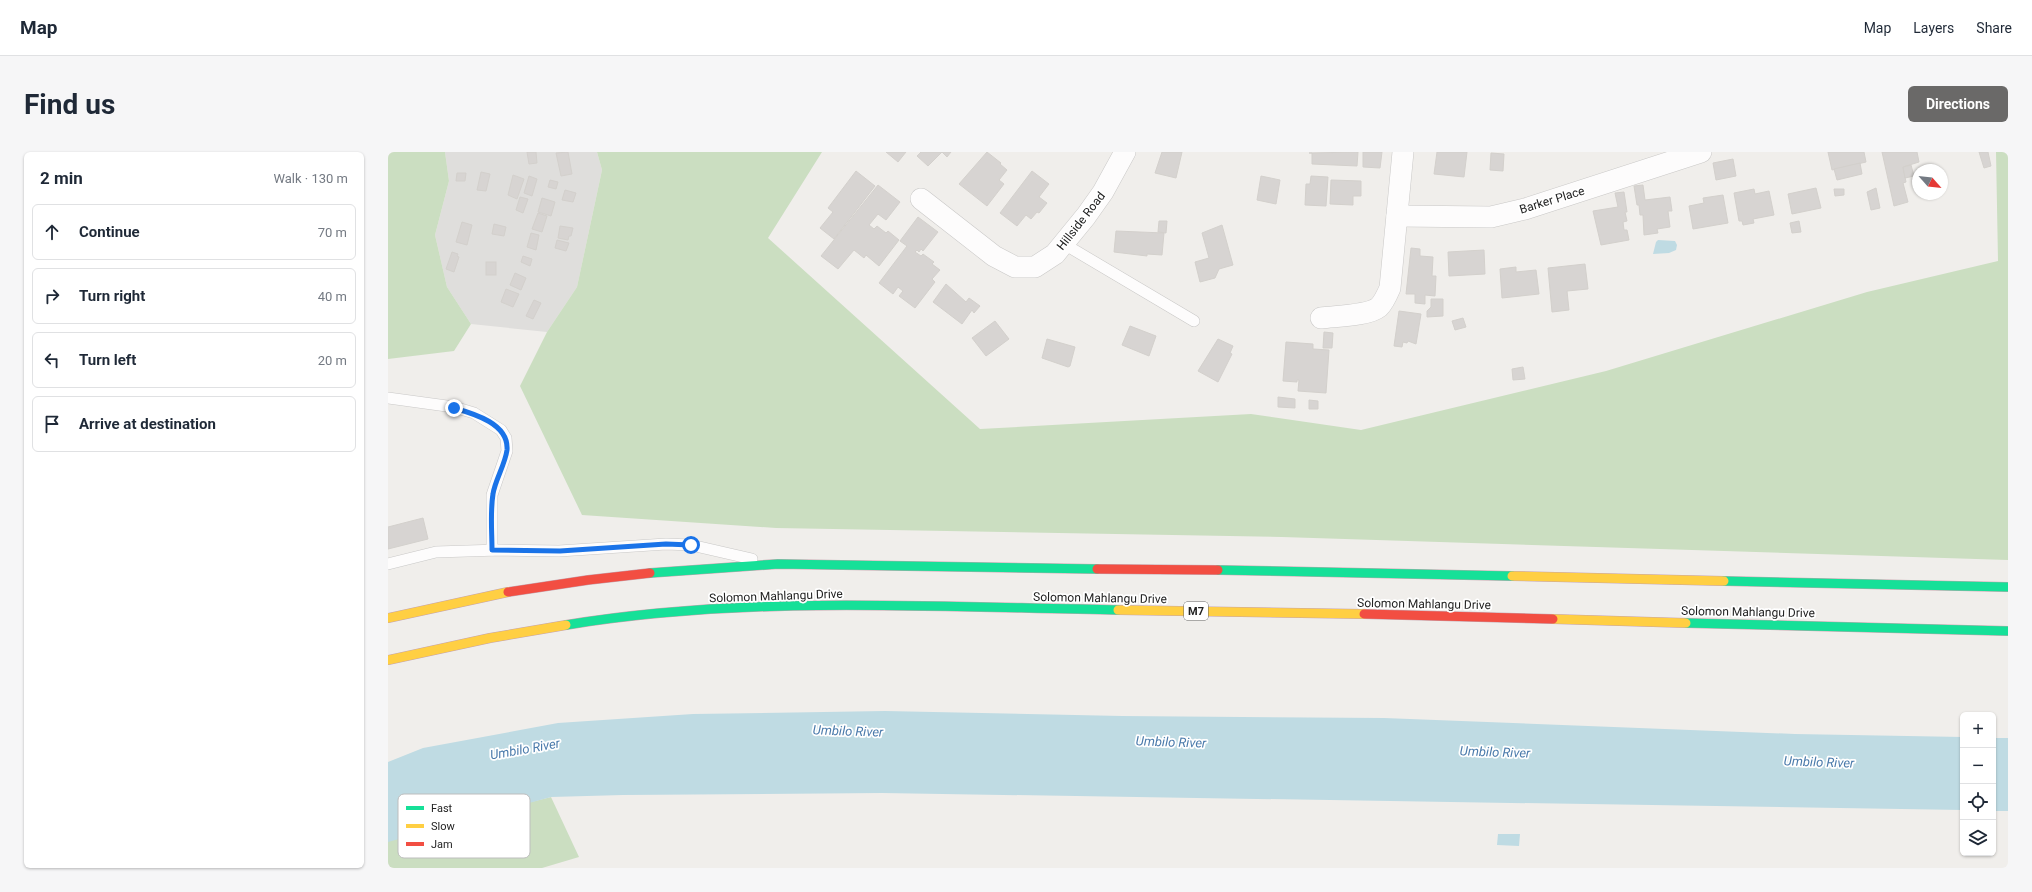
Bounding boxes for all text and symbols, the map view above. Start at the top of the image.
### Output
text: Map [20,16,58,39]
text: Map [1864,20,1891,36]
text: Layers [1913,20,1954,36]
text: Share [1976,20,2012,36]
button: Directions [1908,86,2008,122]
text: Find us [24,88,115,121]
north arrow [1912,164,1948,200]
text: 2 min [40,168,83,188]
text: Walk · 130 m [273,171,348,186]
street label: Barker Place [1518,183,1586,217]
street label: Hillside Road [1054,189,1108,253]
icon: ahead [41,221,63,243]
text: Continue [79,223,140,241]
text: 70 m [318,225,347,240]
icon: right [41,285,63,307]
text: Turn right [79,287,145,305]
text: 40 m [318,289,347,304]
icon: left [41,349,63,371]
text: Turn left [79,351,136,369]
text: 20 m [318,353,347,368]
route end [445,399,463,417]
icon: arrive [41,413,63,435]
text: Arrive at destination [79,415,216,433]
route start [682,536,700,554]
street label: Solomon Mahlangu Drive [709,587,843,605]
street label: Solomon Mahlangu Drive [1033,590,1167,606]
street label: Solomon Mahlangu Drive [1357,596,1491,612]
road number: M7 [1184,602,1208,620]
street label: Solomon Mahlangu Drive [1681,604,1815,620]
map controls [1960,712,1996,856]
button: + [1960,712,1996,748]
water label: Umbilo River [812,722,884,740]
water label: Umbilo River [1135,733,1207,751]
water label: Umbilo River [489,735,562,763]
water label: Umbilo River [1459,743,1531,761]
button: − [1960,748,1996,784]
water label: Umbilo River [1783,753,1855,771]
button: locate [1960,784,1996,820]
legend [398,794,530,858]
text: Fast [431,802,453,815]
text: Slow [431,820,455,833]
button: layers [1960,820,1996,856]
text: Jam [431,838,453,851]

